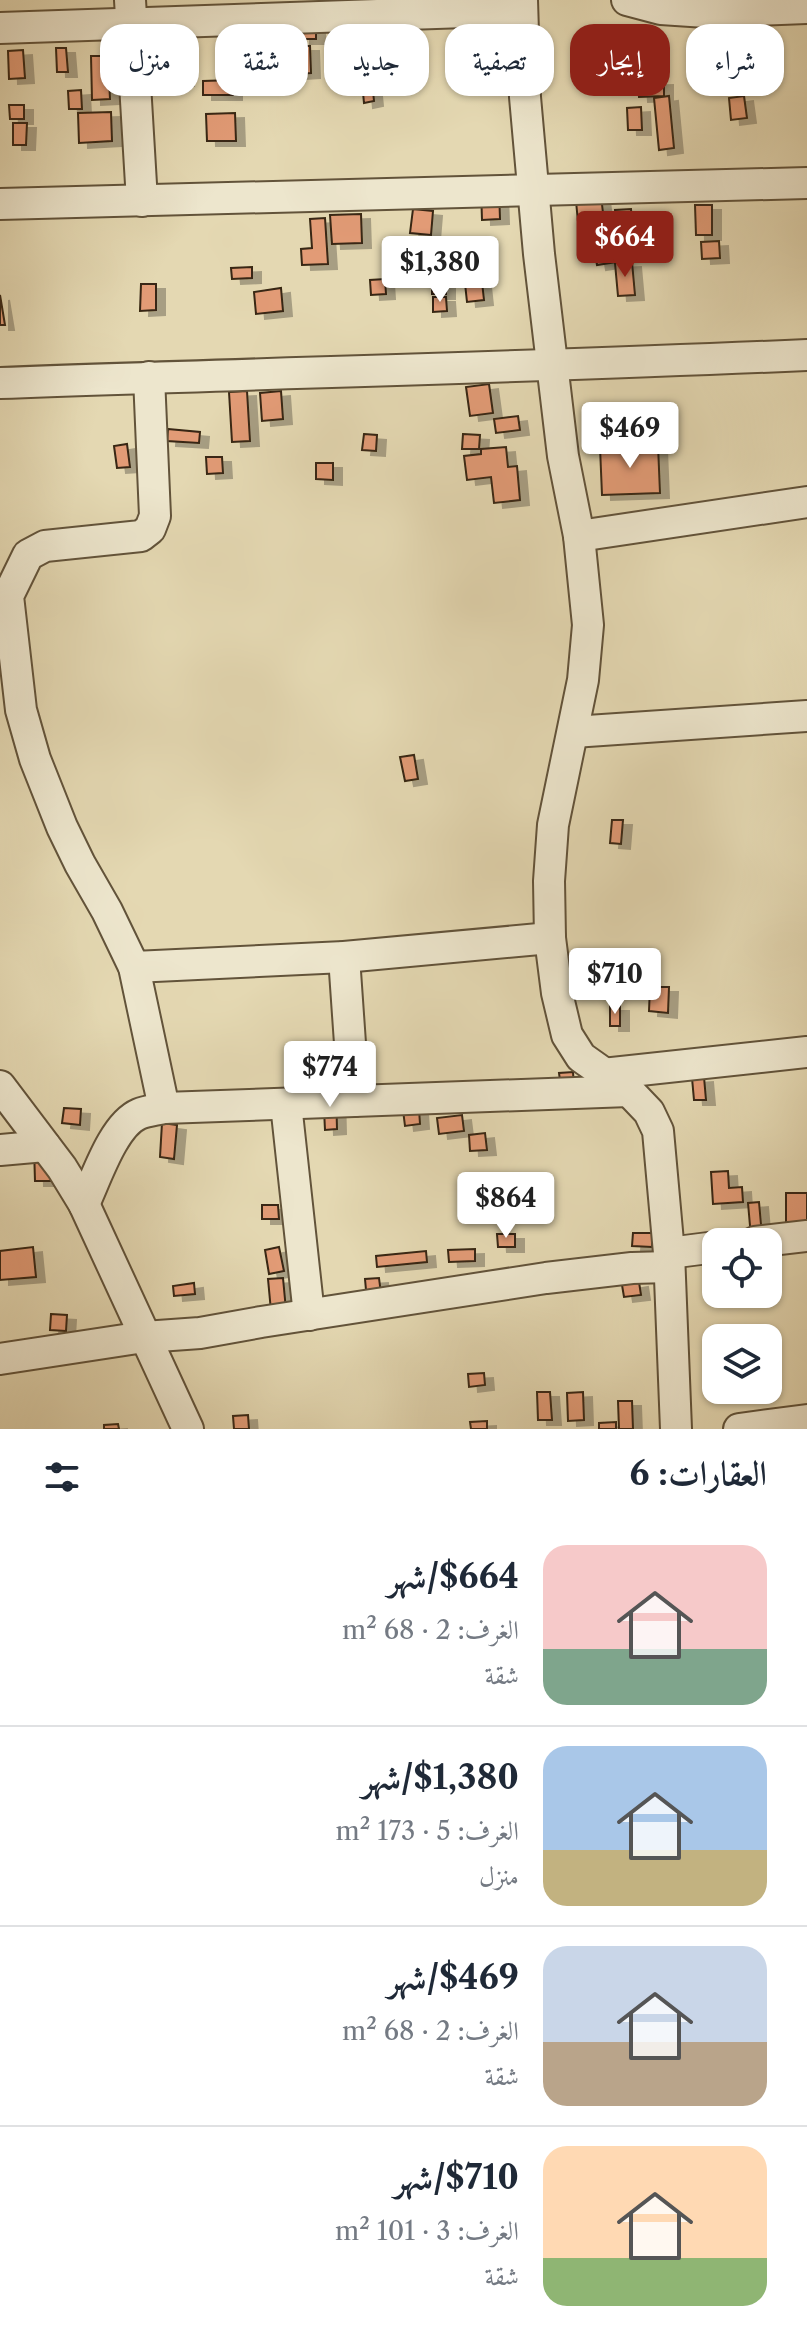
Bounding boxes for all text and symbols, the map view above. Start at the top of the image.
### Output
chip: منزل [100,24,199,96]
chip: شقة [215,24,308,96]
chip: جديد [324,24,429,96]
chip: تصفية [445,24,554,96]
chip: إيجار [570,24,670,96]
chip: شراء [686,24,784,96]
pin: $664 [578,211,672,279]
text: $664 [594,221,656,253]
pin: $1,380 [375,236,505,304]
text: $1,380 [400,246,480,278]
pin: $469 [583,402,677,470]
text: $469 [600,412,660,444]
pin: $710 [568,948,662,1016]
text: $710 [587,958,643,990]
pin: $774 [283,1041,377,1109]
text: $774 [302,1051,358,1083]
pin: $864 [459,1172,553,1240]
text: $864 [475,1182,537,1214]
map controls [702,1228,782,1404]
button: locate [702,1228,782,1308]
button: layers [702,1324,782,1404]
text: العقارات: 6 [629,1452,767,1494]
icon: filters [40,1455,84,1499]
text: $664/شهر [388,1555,519,1597]
icon: home [607,1577,703,1673]
text: الغرف: 2 · 68 m² [342,1614,519,1646]
text: شقة [485,1659,519,1691]
text: $1,380/شهر [362,1756,519,1798]
icon: home [607,1778,703,1874]
text: الغرف: 5 · 173 m² [335,1815,519,1847]
text: منزل [479,1860,519,1892]
text: $469/شهر [388,1956,519,1998]
icon: home [607,1978,703,2074]
text: الغرف: 2 · 68 m² [342,2015,519,2047]
text: شقة [485,2060,519,2092]
text: $710/شهر [394,2156,519,2198]
icon: home [607,2178,703,2274]
text: الغرف: 3 · 101 m² [335,2215,519,2247]
text: شقة [485,2260,519,2292]

